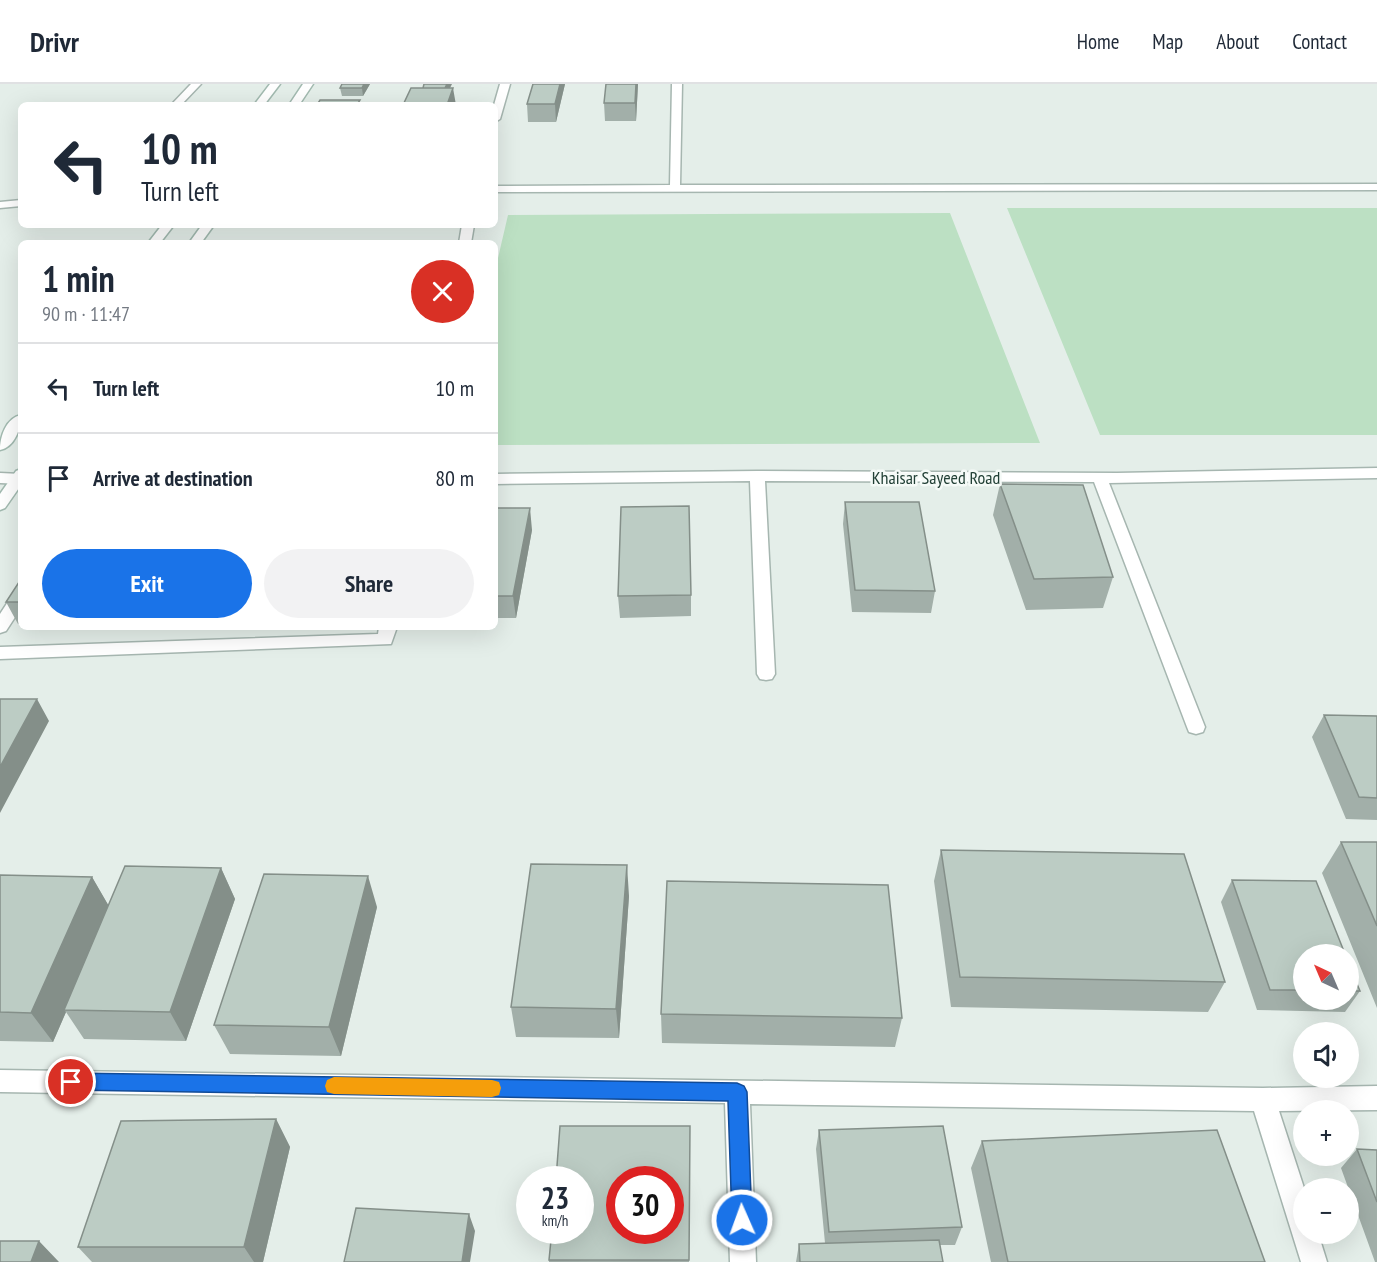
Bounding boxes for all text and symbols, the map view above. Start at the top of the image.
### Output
text: Drivr [30,23,79,60]
text: Home [1077,28,1119,55]
text: Map [1152,28,1183,55]
text: About [1216,28,1259,55]
text: Contact [1292,28,1347,55]
text: 10 m [141,121,218,176]
icon: left [42,126,120,204]
text: Turn left [141,174,219,208]
text: 1 min [42,255,115,302]
button: close [411,260,474,323]
text: 90 m · 11:47 [42,301,130,327]
icon: left [42,372,75,405]
text: Turn left [93,374,159,402]
text: 10 m [435,374,474,402]
icon: arrive [42,462,75,495]
text: Arrive at destination [93,464,253,492]
text: 80 m [435,464,474,492]
street label: Khaisar Sayeed Road [872,466,1000,489]
button: Exit [42,549,252,618]
button: Share [264,549,474,618]
north arrow [1293,944,1359,1010]
map controls [1293,944,1359,1244]
button: sound [1293,1022,1359,1088]
pin [45,1056,96,1107]
icon: arrive [54,1065,87,1098]
button: + [1293,1100,1359,1166]
speed limit sign: 30 [606,1166,684,1244]
text: 23 [541,1178,569,1217]
button: − [1293,1178,1359,1244]
position arrow [710,1188,774,1252]
text: km/h [542,1211,568,1230]

